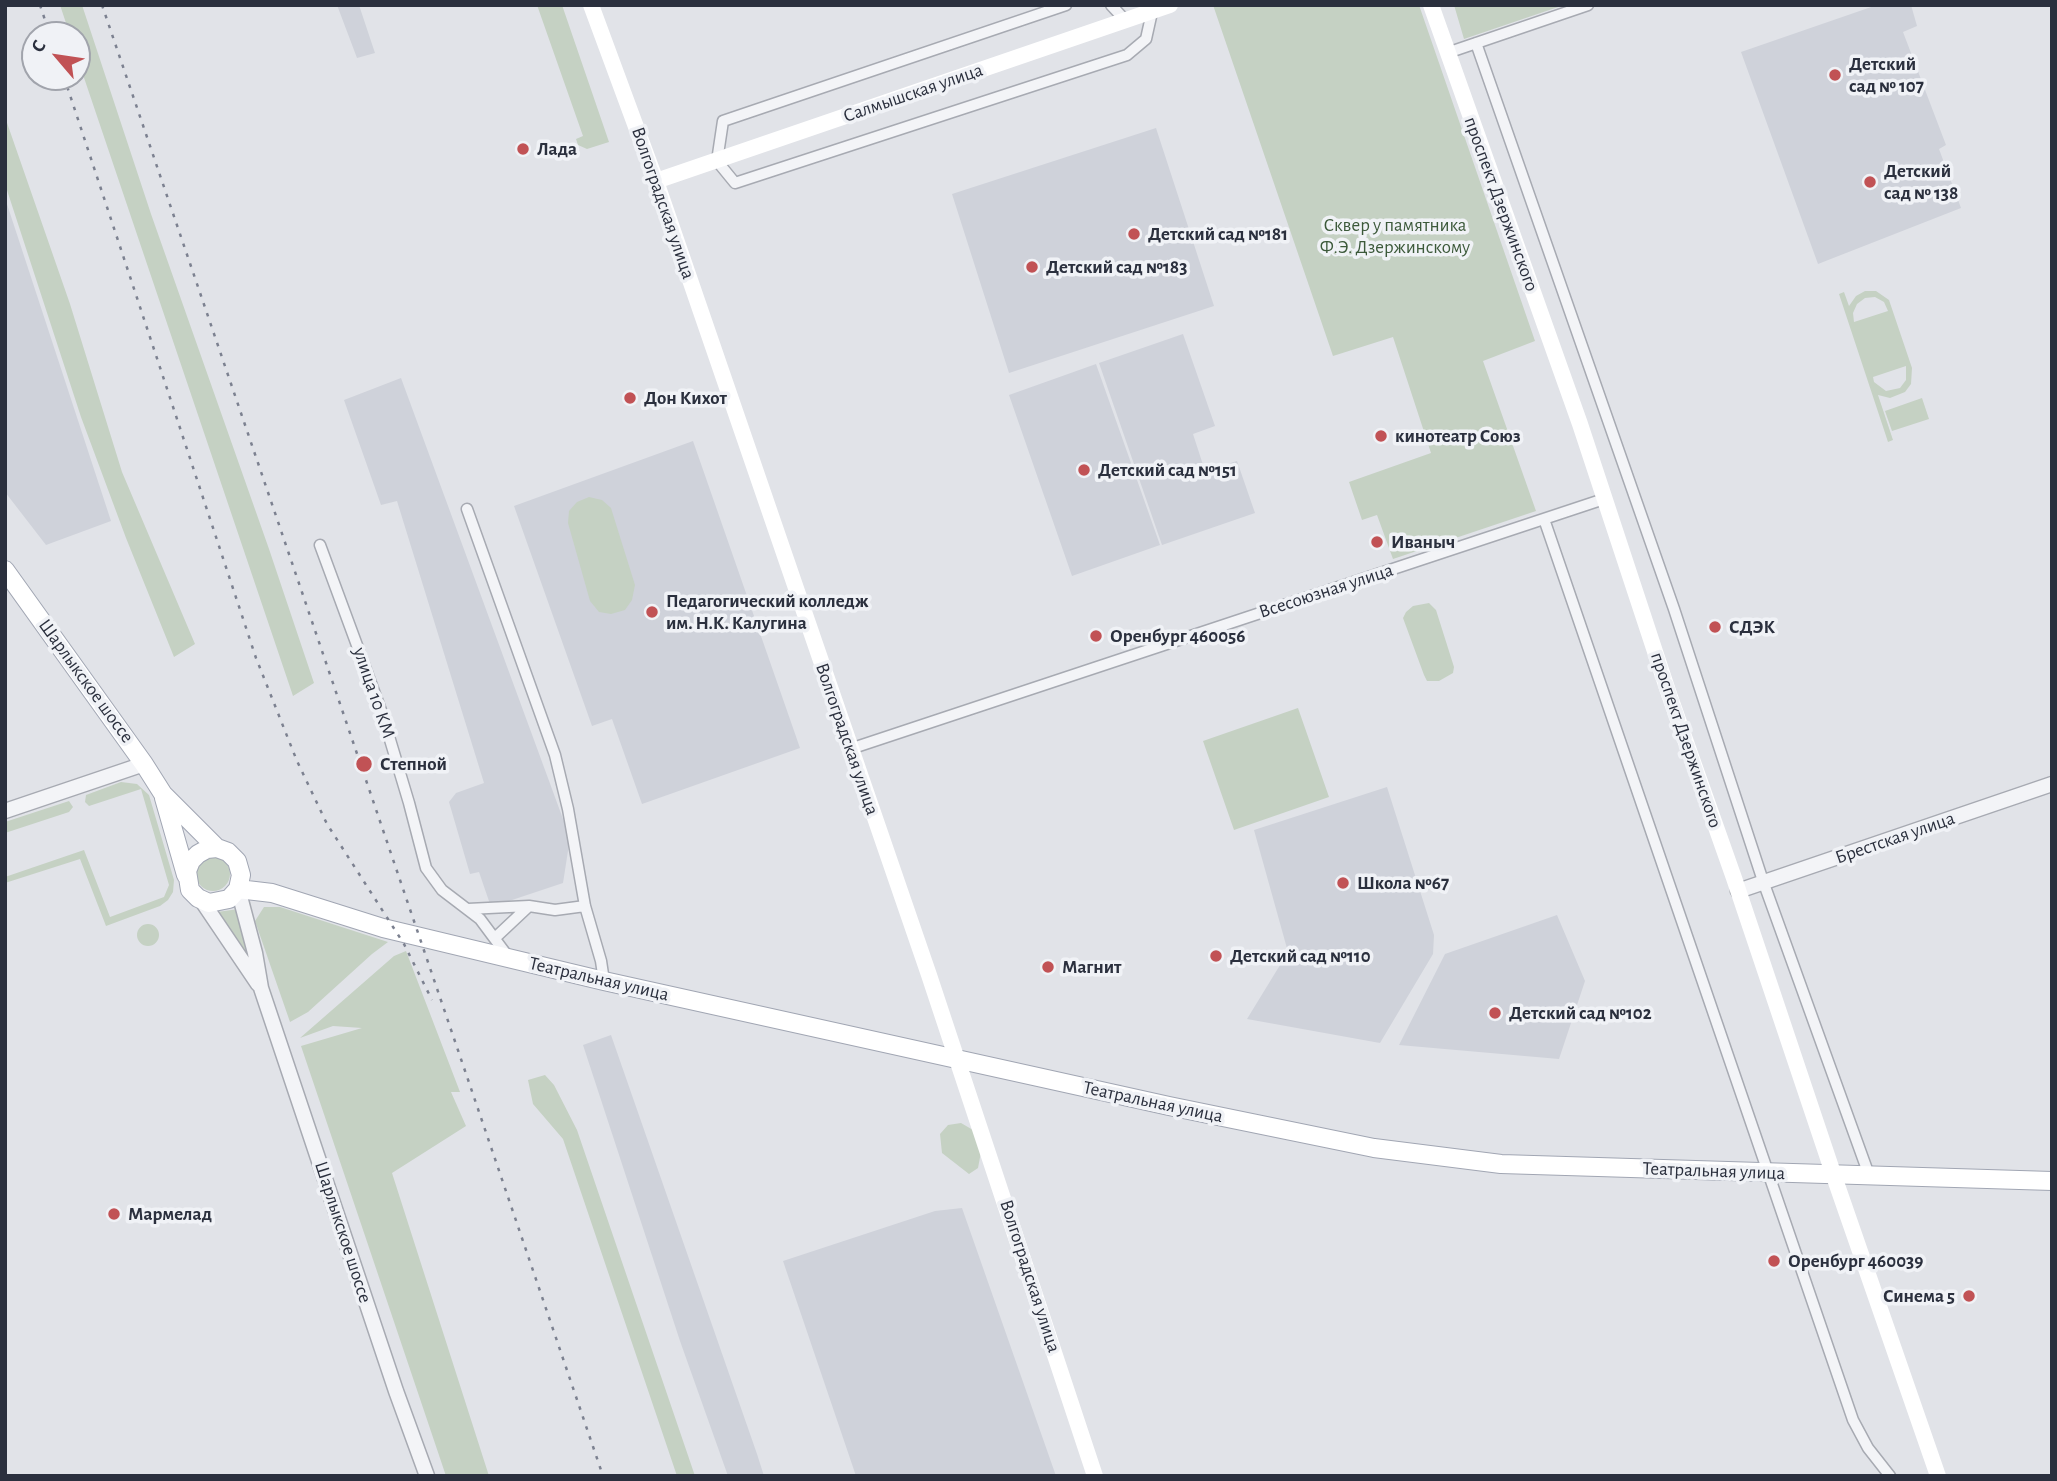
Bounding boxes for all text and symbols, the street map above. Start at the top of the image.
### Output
north arrow [21,21,91,91]
text: С [28,37,50,56]
place label: Детский сад № 107 [1849,53,1924,97]
street label: Салмышская улица [840,58,986,128]
marker: Детский сад № 107 [1827,67,1843,83]
street label: проспект Дзержинского [1459,114,1543,294]
street label: Волгоградская улица [626,124,700,282]
place label: Лада [537,138,577,160]
marker: Лада [515,141,531,157]
place label: Детский сад № 138 [1884,160,1958,204]
marker: Детский сад № 138 [1862,174,1878,190]
park label: Сквер у памятника Ф.Э. Дзержинскому [1320,214,1470,258]
place label: Детский сад №181 [1148,223,1288,245]
marker: Детский сад №181 [1126,226,1142,242]
place label: Детский сад №183 [1046,256,1187,278]
marker: Детский сад №183 [1024,259,1040,275]
place label: Дон Кихот [644,387,727,409]
marker: Дон Кихот [622,390,638,406]
place label: кинотеатр Союз [1395,425,1520,447]
marker: кинотеатр Союз [1373,428,1389,444]
place label: Детский сад №151 [1098,459,1237,481]
marker: Детский сад №151 [1076,462,1092,478]
place label: Иваныч [1391,531,1455,553]
marker: Иваныч [1369,534,1385,550]
street label: Всесоюзная улица [1256,559,1396,623]
place label: Педагогический колледж им. Н.К. Калугина [666,590,868,634]
marker: Педагогический колледж им. Н.К. Калугина [644,604,660,620]
street label: Шарлыкское шоссе [33,615,139,747]
place label: СДЭК [1729,616,1775,638]
marker: СДЭК [1707,619,1723,635]
place label: Оренбург 460056 [1110,625,1245,647]
marker: Оренбург 460056 [1088,628,1104,644]
street label: улица 10 КМ [348,645,400,741]
street label: проспект Дзержинского [1645,649,1727,831]
street label: Волгоградская улица [810,660,884,818]
place label: Степной [380,753,447,775]
marker: Степной [354,754,374,774]
street label: Брестская улица [1832,807,1958,869]
place label: Школа №67 [1357,872,1449,894]
marker: Школа №67 [1335,875,1351,891]
place label: Детский сад №110 [1230,945,1371,967]
marker: Детский сад №110 [1208,948,1224,964]
street label: Театральная улица [527,952,671,1006]
place label: Магнит [1062,956,1121,978]
marker: Магнит [1040,959,1056,975]
place label: Детский сад №102 [1509,1002,1652,1024]
marker: Детский сад №102 [1487,1005,1503,1021]
street label: Театральная улица [1081,1076,1225,1128]
street label: Театральная улица [1642,1157,1786,1185]
street label: Шарлыкское шоссе [309,1158,377,1306]
street label: Волгоградская улица [995,1197,1065,1355]
place label: Мармелад [128,1203,212,1225]
marker: Мармелад [106,1206,122,1222]
place label: Оренбург 460039 [1788,1250,1923,1272]
marker: Оренбург 460039 [1766,1253,1782,1269]
place label: Синема 5 [1883,1285,1955,1307]
marker: Синема 5 [1961,1288,1977,1304]

